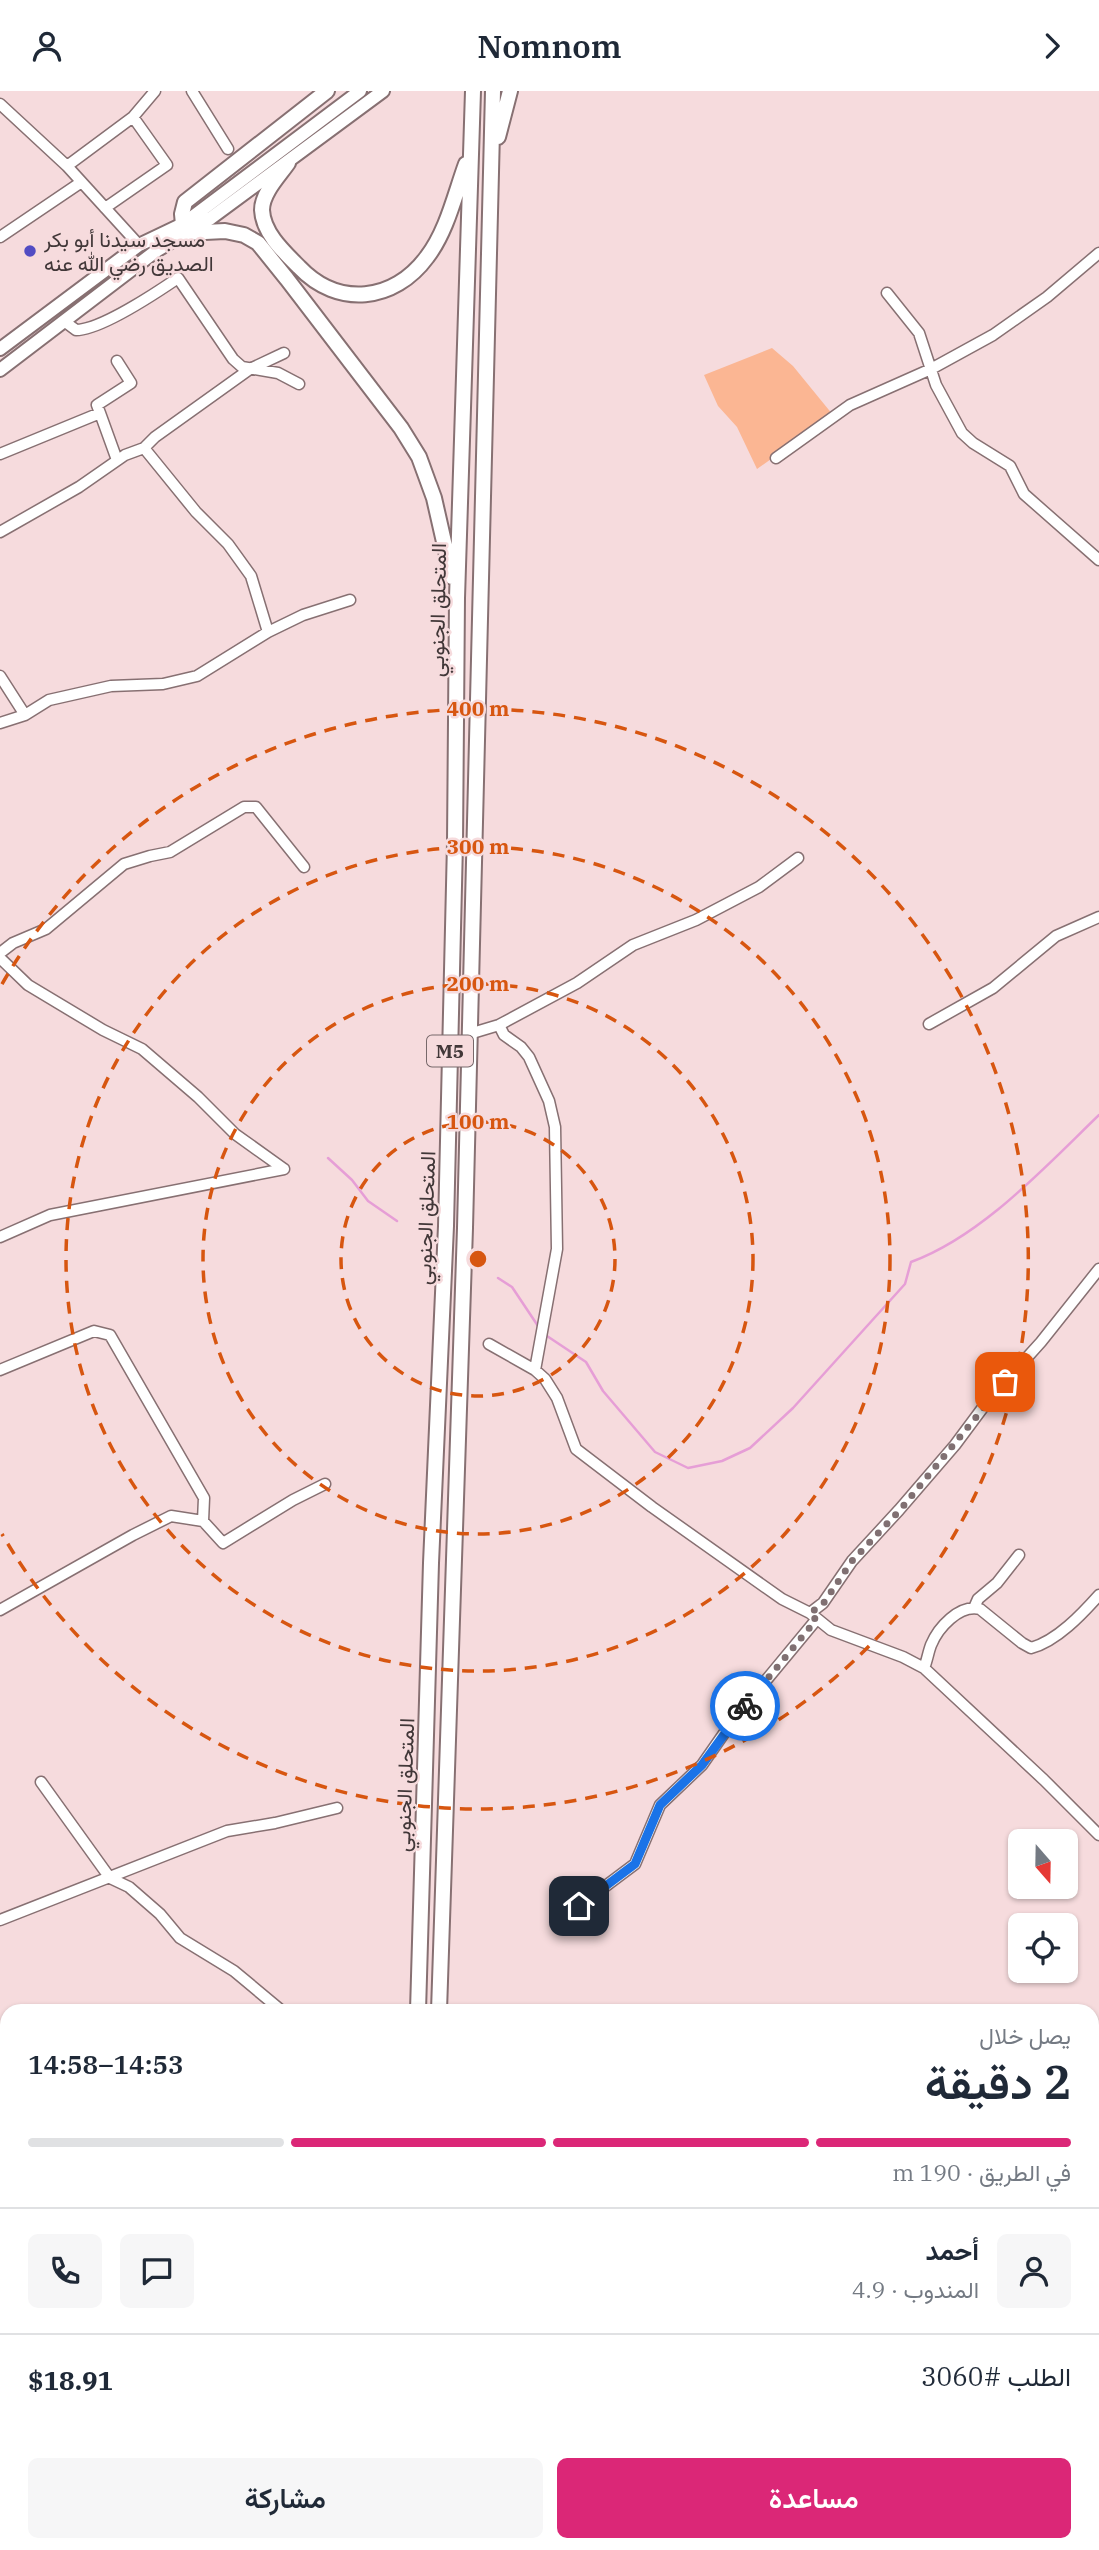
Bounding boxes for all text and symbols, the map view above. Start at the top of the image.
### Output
text: Nomnom [477,25,622,67]
icon: person [28,27,66,65]
icon: forward [1033,27,1071,65]
place label: مسجد سيدنا أبو بكر الصديق رضي الله عنه [43,225,214,281]
marker: مسجد سيدنا أبو بكر الصديق رضي الله عنه [22,243,38,259]
street label: المتحلق الجنوبي [422,543,456,677]
text: 400 m [446,694,510,722]
text: 300 m [446,832,510,860]
text: 200 m [446,969,510,997]
road number: M5 [427,1035,473,1067]
text: 100 m [446,1107,510,1135]
street label: المتحلق الجنوبي [409,1150,445,1286]
centre of rings [466,1247,490,1271]
pin [975,1352,1035,1412]
icon: bag [986,1363,1024,1401]
courier [710,1671,780,1741]
icon: bike [726,1687,764,1725]
street label: المتحلق الجنوبي [388,1717,424,1853]
north arrow [1008,1829,1078,1899]
map controls [1008,1829,1078,1983]
pin [549,1876,609,1936]
icon: home [560,1887,598,1925]
button: locate [1008,1913,1078,1983]
text: يصل خلال [979,2020,1071,2050]
text: 14:53–14:58 [28,2047,184,2081]
text: 2 دقيقة [925,2052,1071,2112]
text: في الطريق · 190 m [892,2157,1071,2187]
text: أحمد [926,2233,979,2267]
button: phone [28,2234,102,2308]
button: chat [120,2234,194,2308]
button: person [997,2234,1071,2308]
text: المندوب · 4.9 [852,2274,979,2304]
text: الطلب #3060 [921,2359,1071,2393]
text: $18.91 [28,2363,113,2397]
button: مشاركة [28,2458,543,2538]
button: مساعدة [557,2458,1071,2538]

